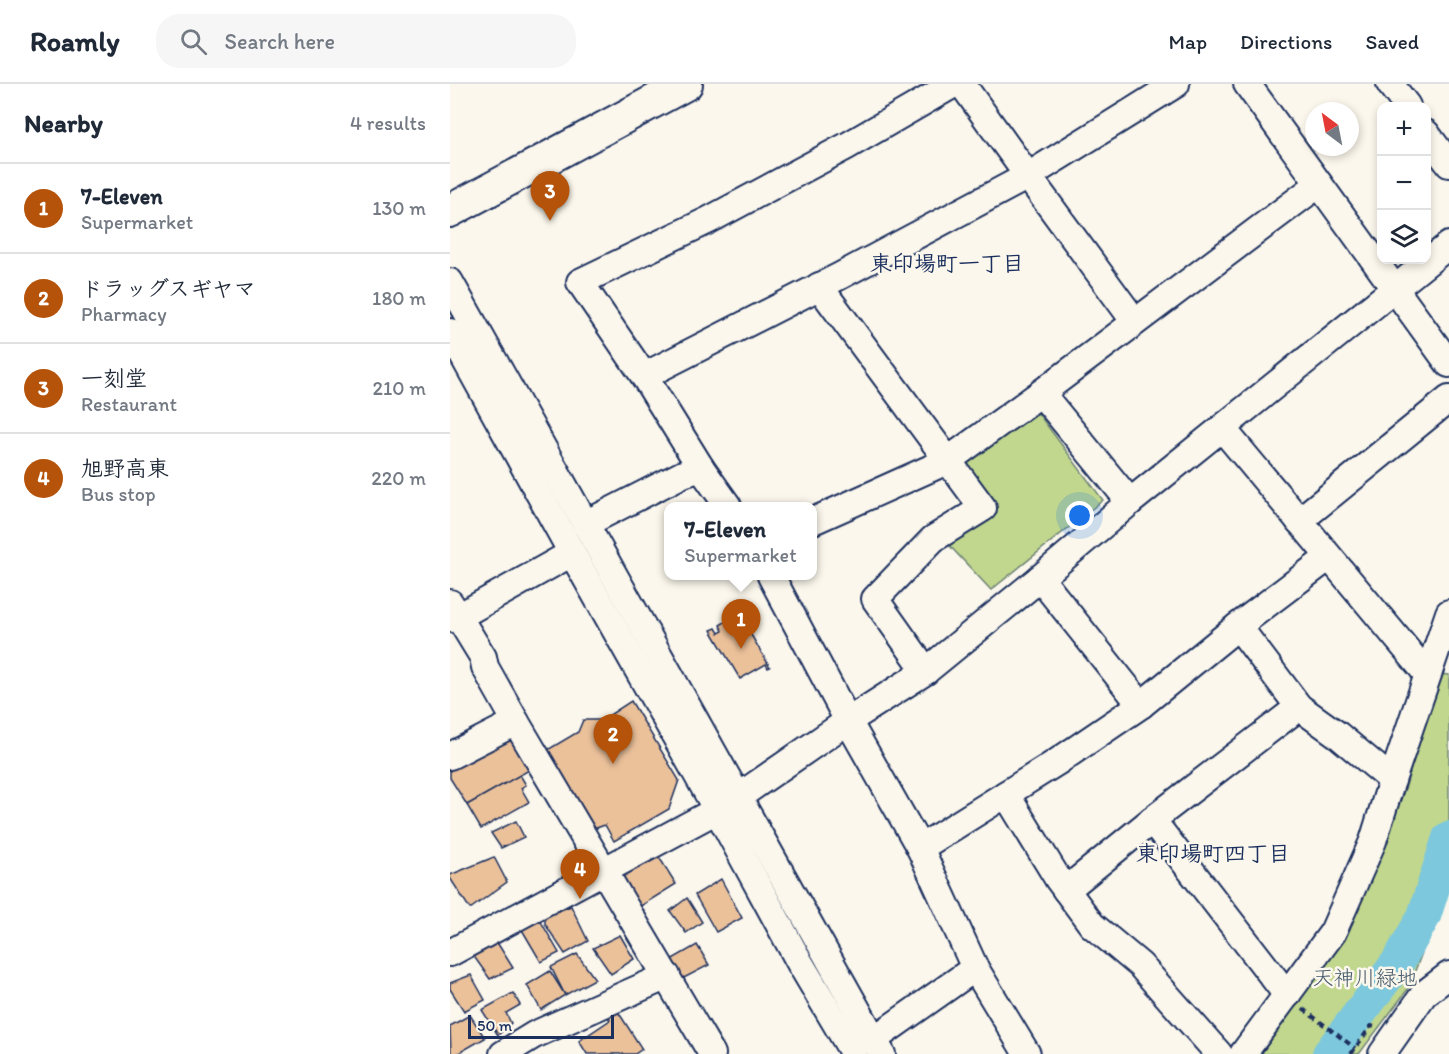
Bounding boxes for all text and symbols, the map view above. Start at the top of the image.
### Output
search box [156,14,576,68]
text: Roamly [30,24,120,58]
icon: search [177,25,210,58]
text: Search here [225,28,335,55]
text: Map [1169,29,1207,54]
text: Directions [1240,29,1332,54]
text: Saved [1365,29,1419,54]
north arrow [1305,102,1359,156]
map controls [1377,102,1431,264]
button: + [1377,102,1431,156]
text: Nearby [24,107,103,139]
text: 4 results [350,111,426,135]
button: − [1377,156,1431,210]
pin: 3 [530,172,570,221]
text: 7-Eleven [81,183,163,210]
text: 1 [39,196,48,220]
text: 130 m [372,196,426,220]
text: Supermarket [81,210,193,234]
button: layers [1377,210,1431,264]
district label: 東印場町一丁目 [870,250,1024,277]
text: ドラッグスギヤマ [81,275,256,302]
text: 2 [38,286,49,310]
text: 180 m [372,286,426,310]
text: Pharmacy [81,302,167,326]
text: 一刻堂 [81,365,147,392]
text: 3 [38,376,49,400]
text: 210 m [373,376,426,400]
text: Restaurant [81,392,177,416]
text: 旭野高東 [81,455,169,482]
text: 4 [37,466,50,490]
text: 220 m [371,466,426,490]
text: Bus stop [81,482,156,506]
your location [1065,501,1094,530]
popup [664,502,817,580]
text: 7-Eleven [684,516,766,543]
text: Supermarket [684,543,797,567]
pin: 1 [722,600,760,649]
pin: 2 [594,714,632,764]
district label: 東印場町四丁目 [1136,840,1290,867]
pin: 4 [560,850,600,899]
park label: 天神川緑地 [1313,965,1418,990]
scale bar [468,1012,614,1040]
text: 50 m [477,1016,512,1035]

